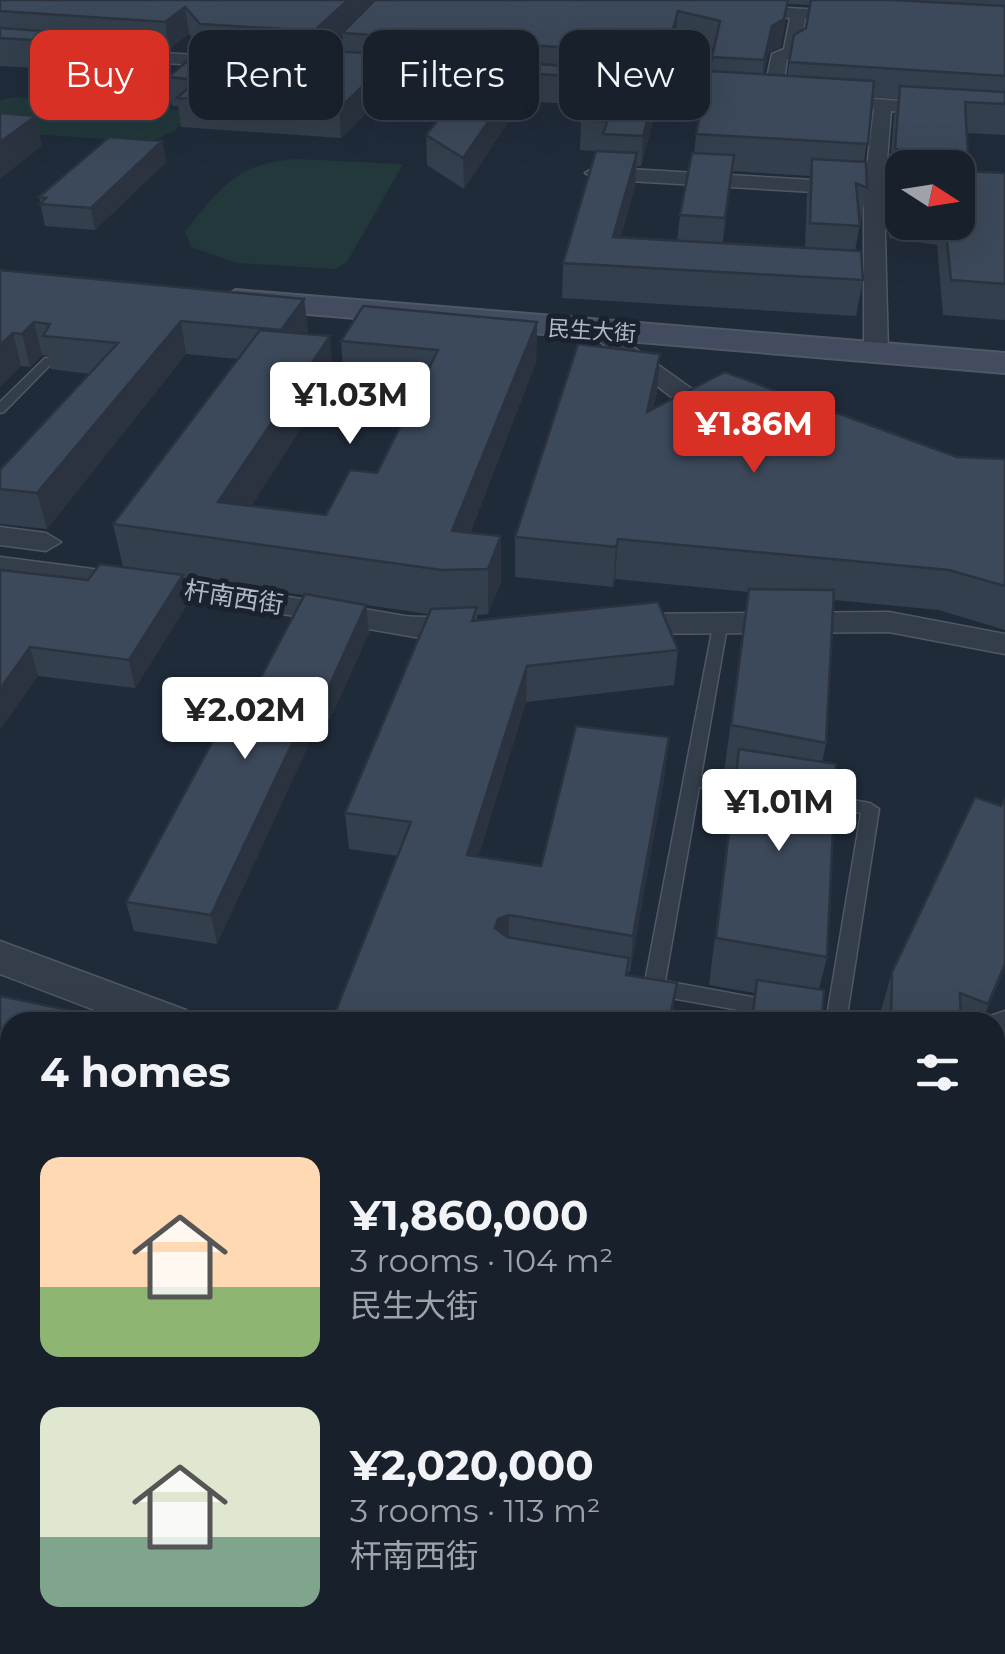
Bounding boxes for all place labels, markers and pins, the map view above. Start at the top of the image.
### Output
pin: ¥1.03M [269,362,431,447]
pin: ¥1.86M [673,391,835,476]
pin: ¥2.02M [164,677,326,762]
pin: ¥1.01M [698,769,860,854]

